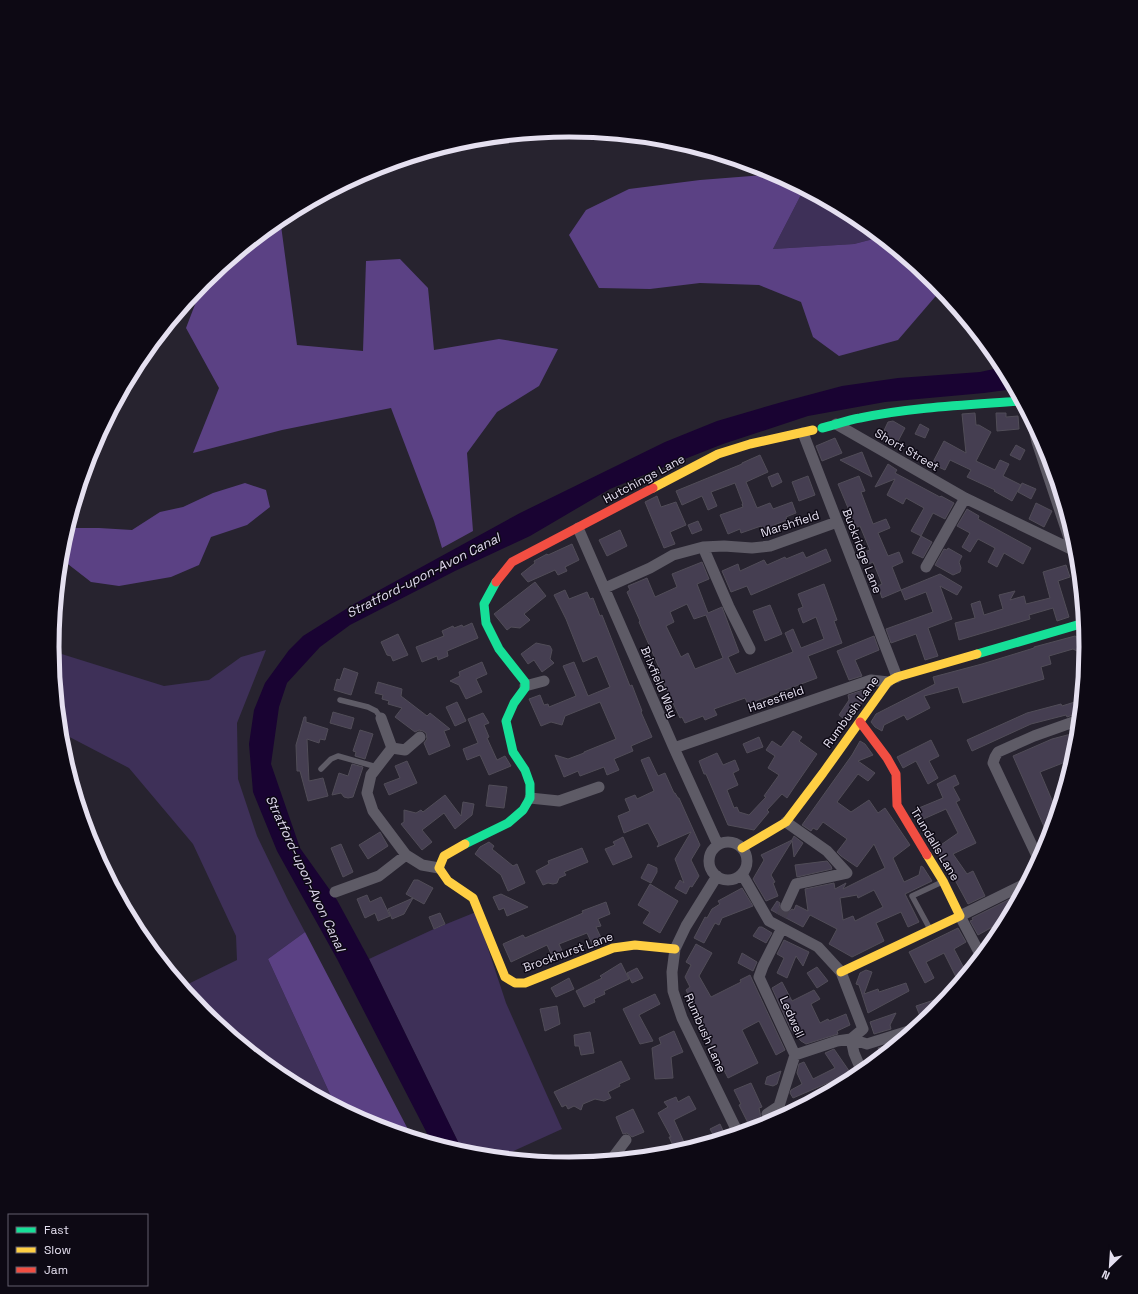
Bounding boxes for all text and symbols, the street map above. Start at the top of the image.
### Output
street label: Short Street [872,425,942,475]
street label: Hutchings Lane [600,451,688,507]
street label: Buckridge Lane [838,506,886,596]
street label: Marshfield [759,507,821,541]
water label: Stratford-upon-Avon Canal [344,528,505,622]
street label: Brixfield Way [637,644,681,720]
street label: Rumbush Lane [820,673,882,751]
street label: Haresfield [746,682,806,716]
water label: Stratford-upon-Avon Canal [262,792,350,956]
street label: Trundalls Lane [907,804,963,884]
street label: Brockhurst Lane [521,928,615,976]
street label: Rumbush Lane [680,991,730,1075]
street label: Ledwell [776,994,808,1040]
legend [8,1214,148,1286]
text: Fast [44,1222,69,1238]
text: Slow [44,1242,71,1258]
north arrow [1090,1246,1130,1286]
text: Jam [44,1262,68,1278]
text: N [1099,1267,1112,1283]

